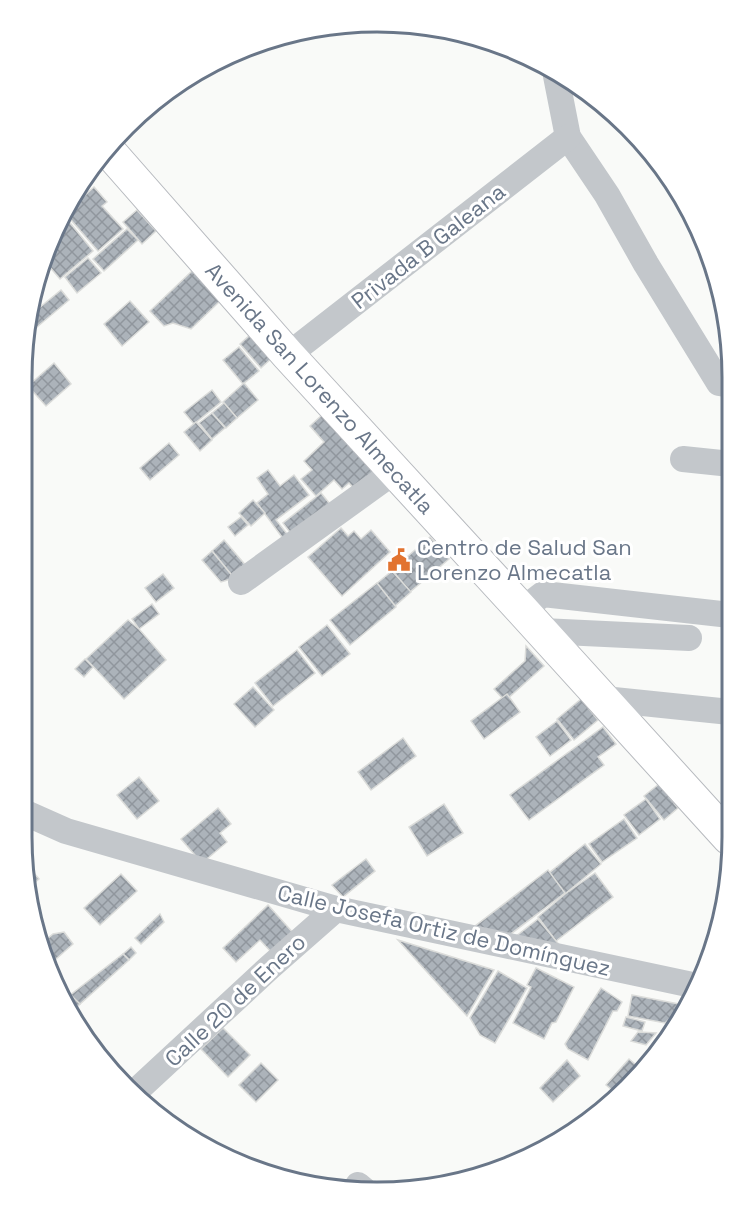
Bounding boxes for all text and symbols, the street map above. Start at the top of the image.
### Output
street label: Privada B Galeana [345,177,511,315]
street label: Avenida San Lorenzo Almecatla [200,256,441,520]
place label: Centro de Salud San Lorenzo Almecatla [417,533,632,586]
public building icon: Centro de Salud San Lorenzo Almecatla [386,547,412,573]
street label: Calle Josefa Ortiz de Domínguez [275,878,613,982]
street label: Calle 20 de Enero [159,928,311,1072]

